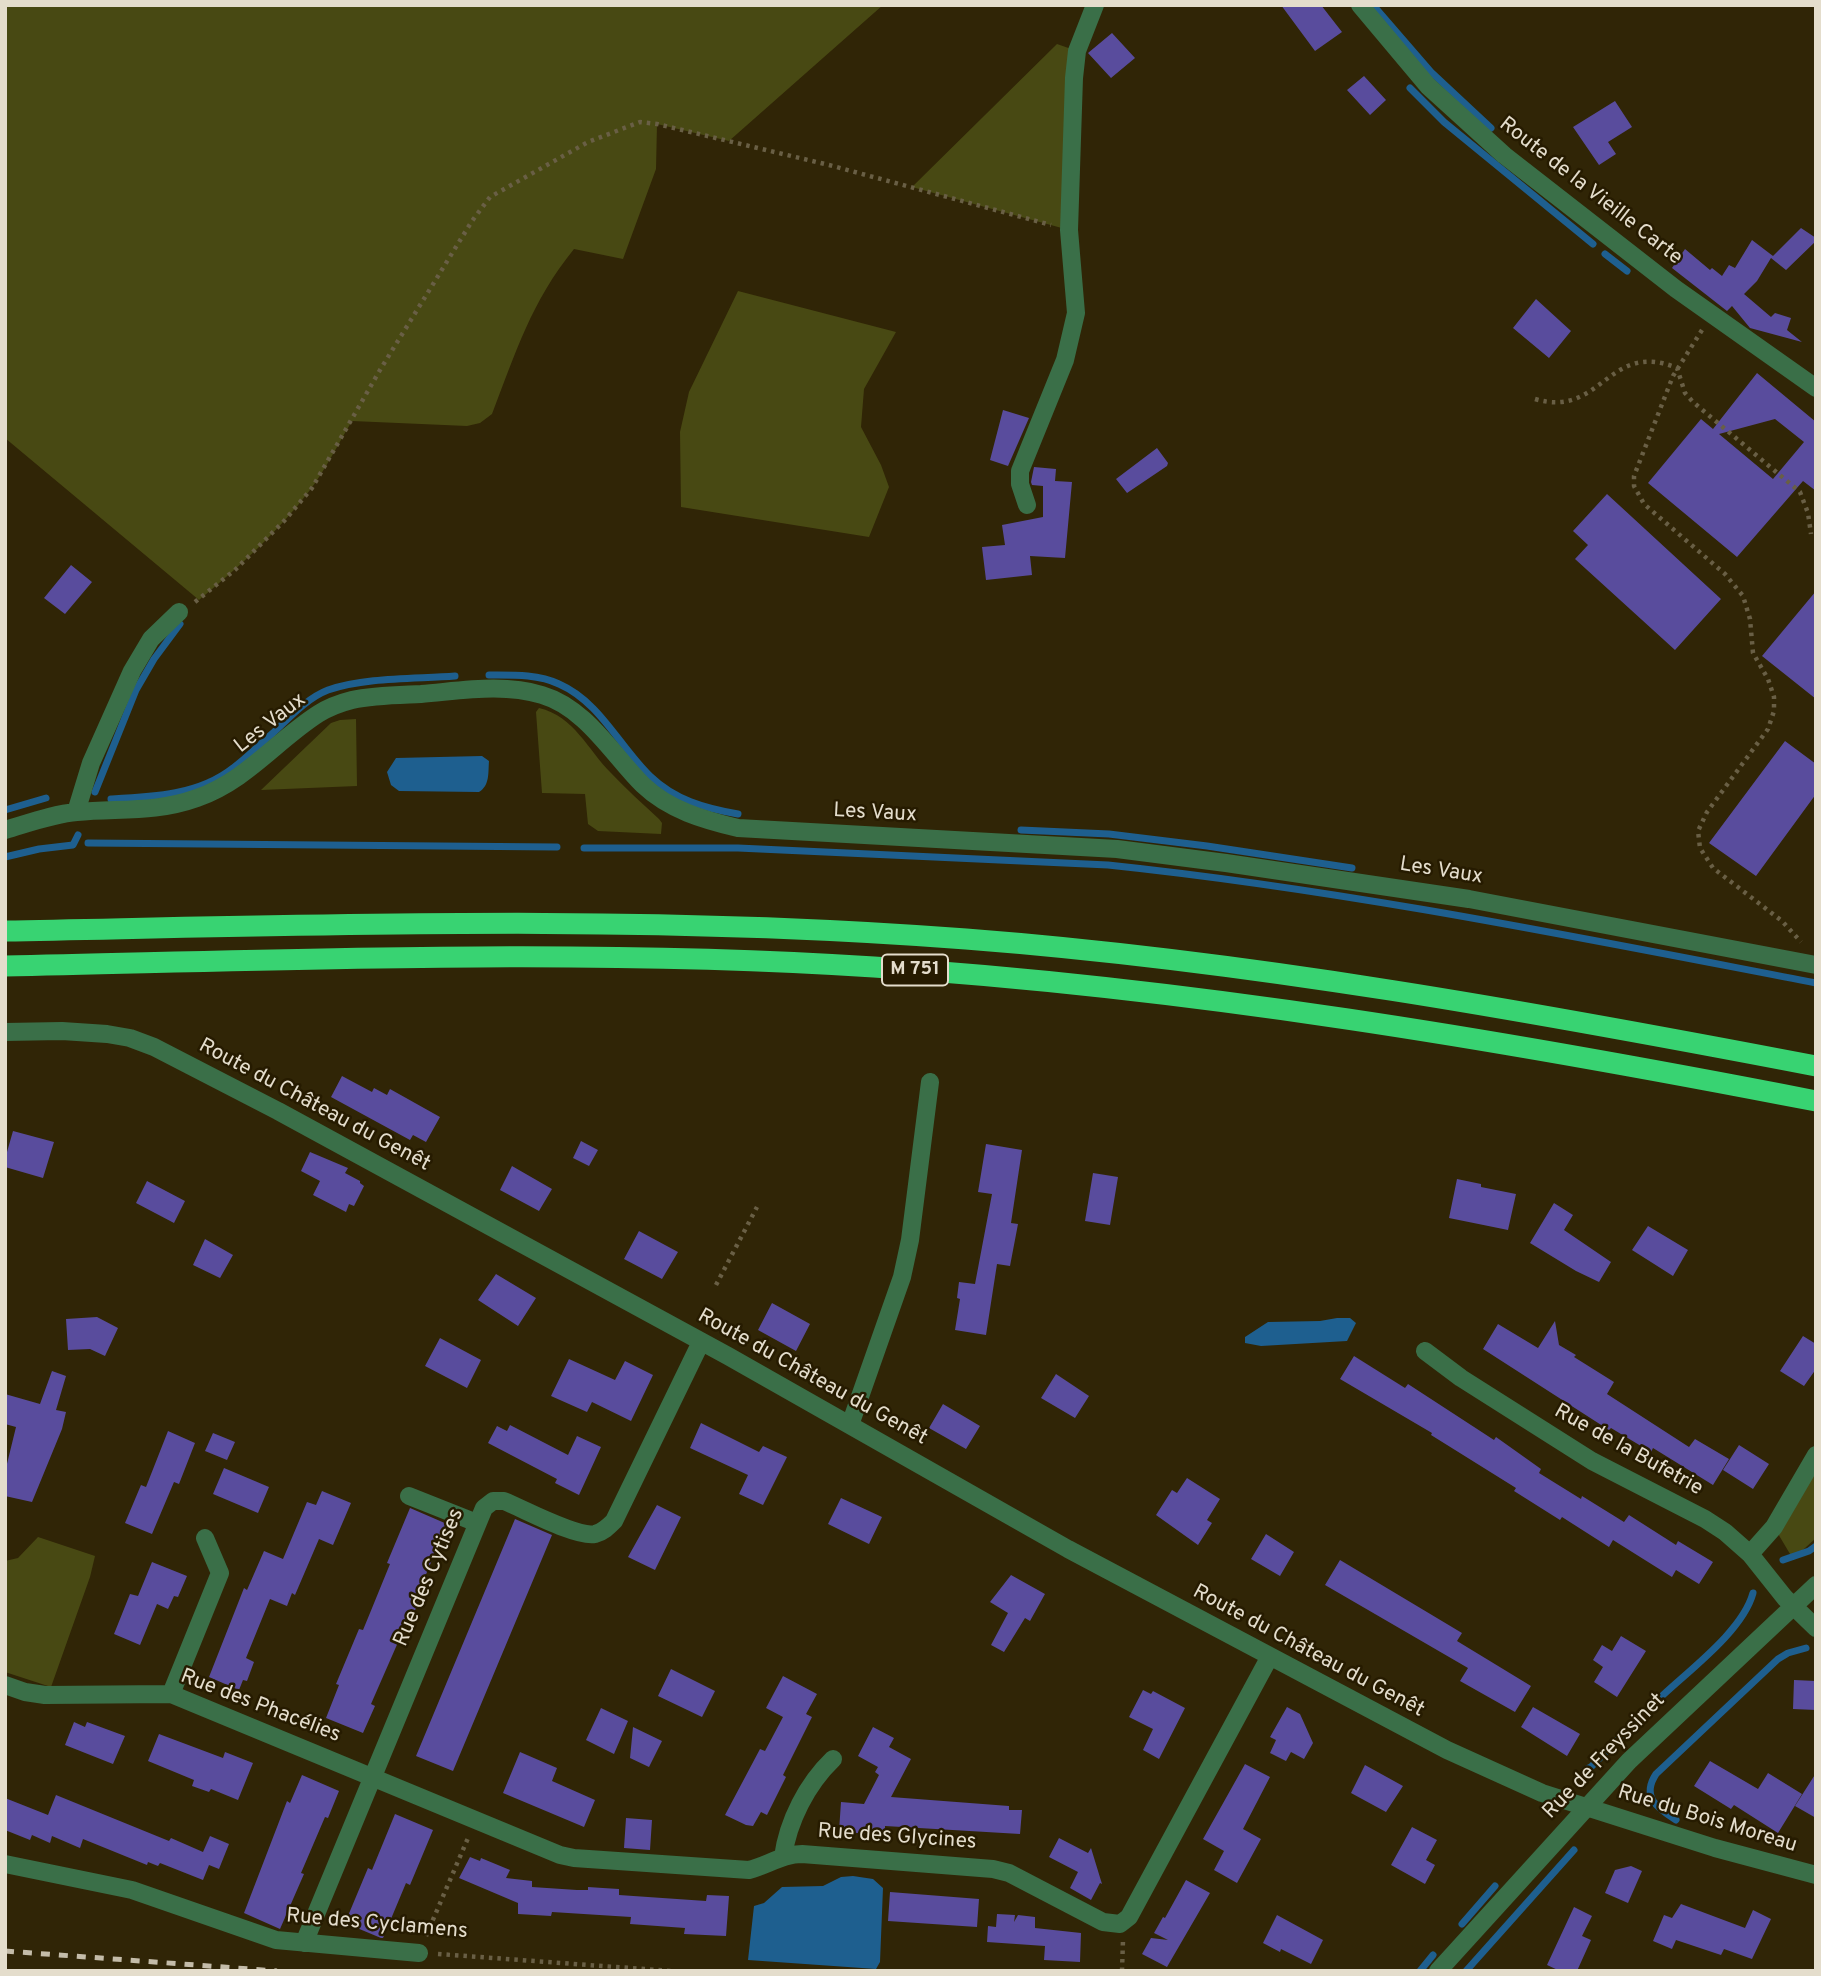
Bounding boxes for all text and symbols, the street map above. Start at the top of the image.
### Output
street label: Route de la Vieille Carte [1493,113,1687,271]
street label: Les Vaux [230,688,312,760]
street label: Les Vaux [833,799,917,829]
street label: Les Vaux [1398,853,1484,891]
road number: M 751 [882,954,948,986]
street label: Route du Château du Genêt [194,1034,434,1178]
street label: Route du Château du Genêt [693,1304,931,1452]
street label: Rue de la Bufetrie [1549,1400,1707,1502]
street label: Rue des Cytises [390,1505,470,1651]
street label: Route du Château du Genêt [1188,1580,1428,1724]
street label: Rue des Phacélies [176,1665,344,1749]
street label: Rue de Freyssinet [1539,1689,1671,1825]
street label: Rue du Bois Moreau [1614,1781,1800,1859]
street label: Rue des Glycines [817,1820,977,1856]
street label: Rue des Cyclamens [285,1905,469,1945]

